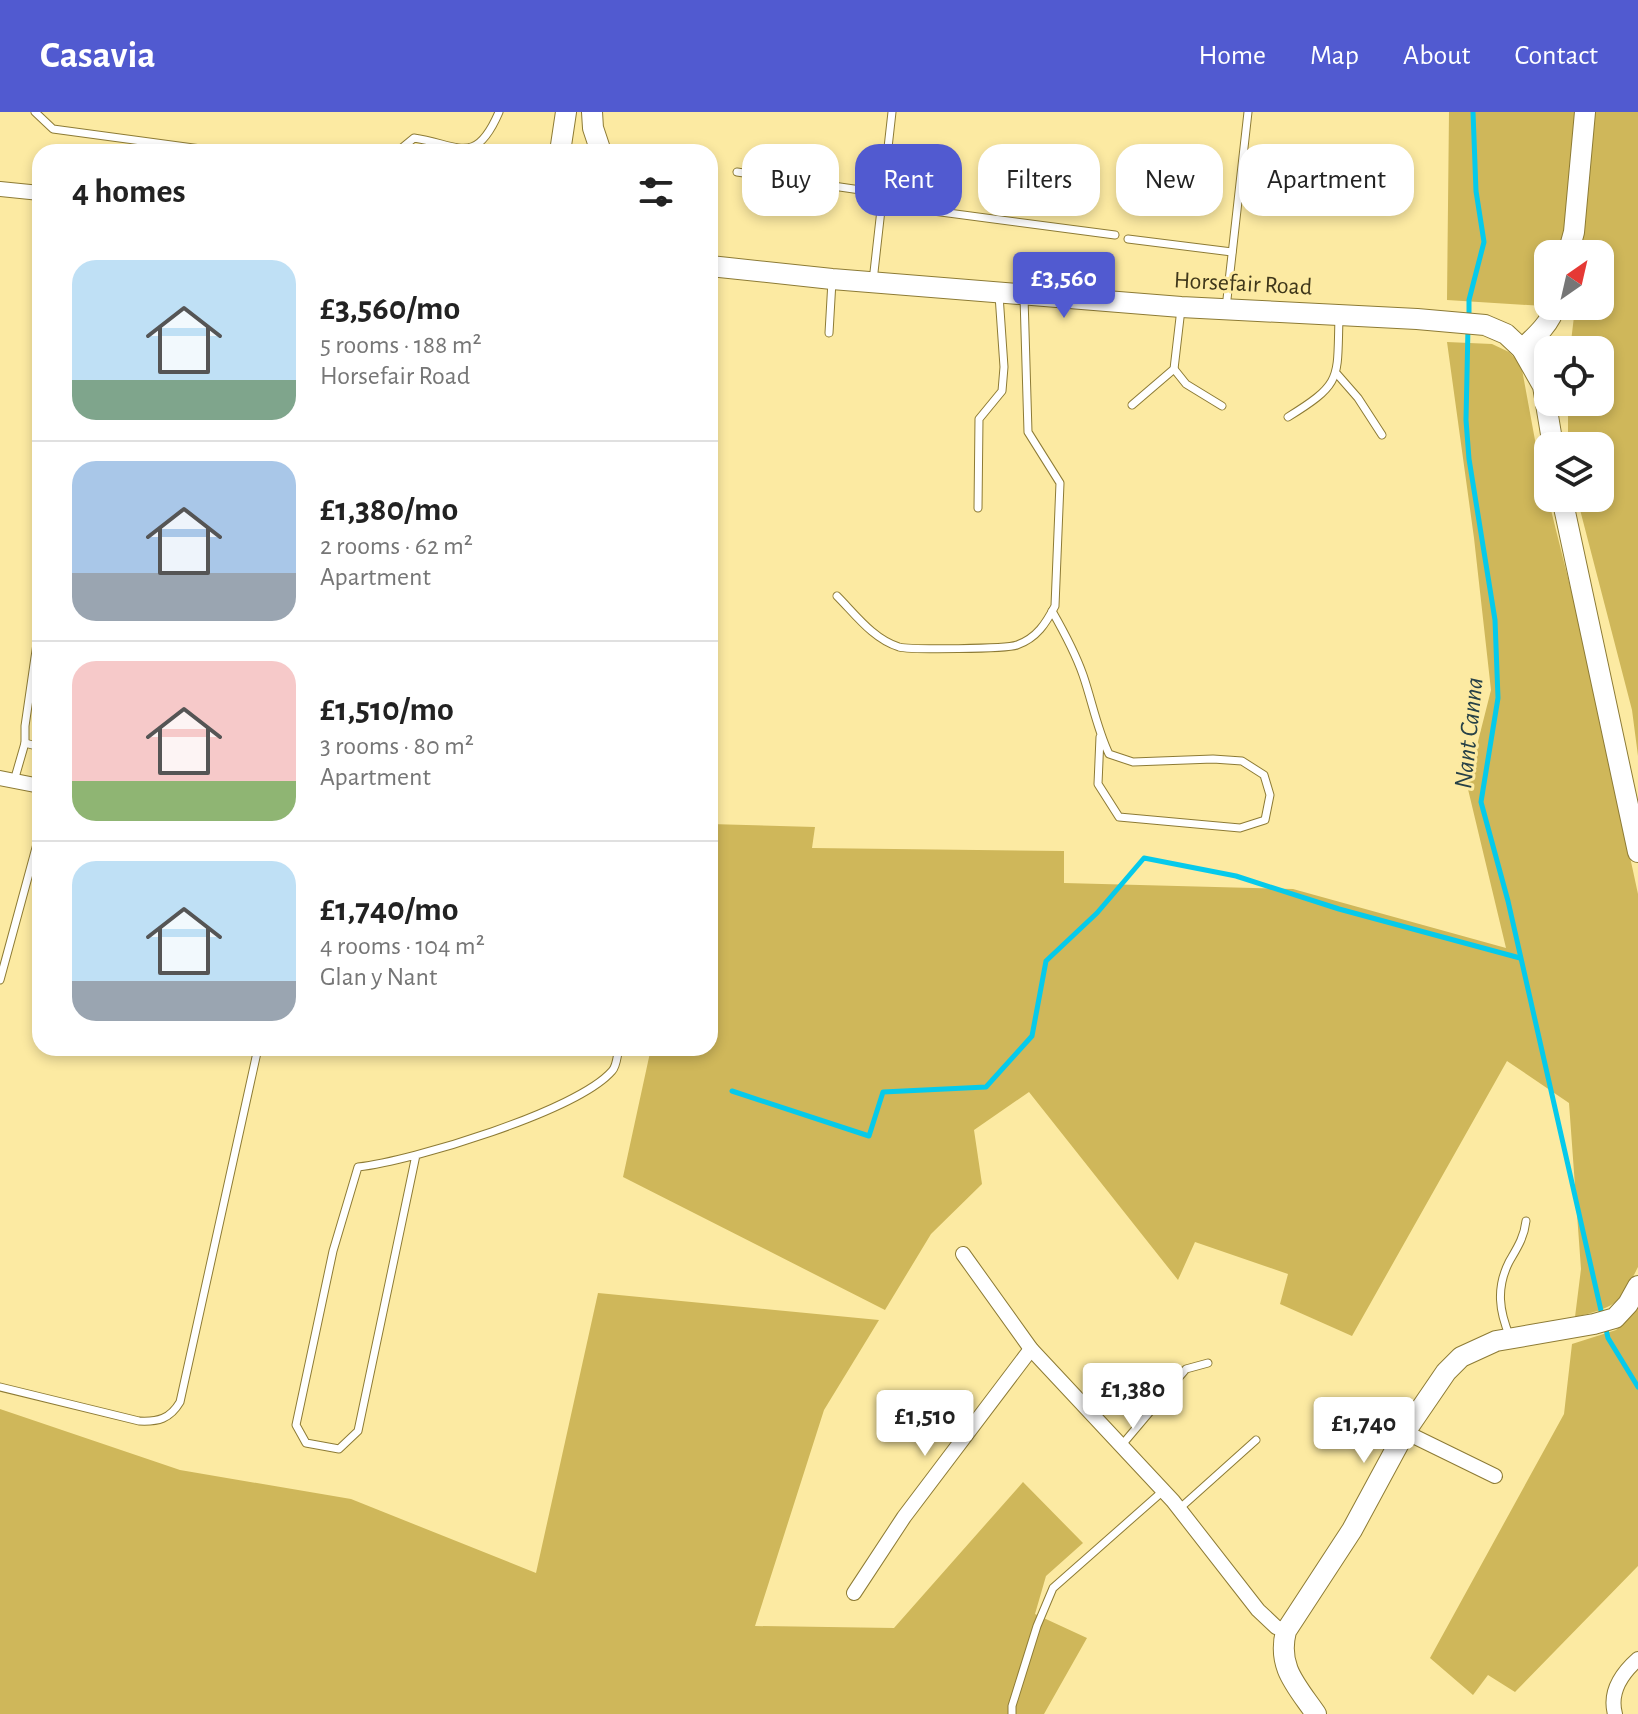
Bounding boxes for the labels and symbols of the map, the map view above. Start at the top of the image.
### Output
north arrow [1534,240,1614,320]
pin: £3,560 [999,252,1129,320]
street label: Horsefair Road [1173,268,1313,300]
water label: Nant Canna [1450,676,1488,790]
pin: £1,380 [1068,1363,1198,1431]
pin: £1,510 [860,1390,990,1458]
pin: £1,740 [1299,1397,1429,1465]

